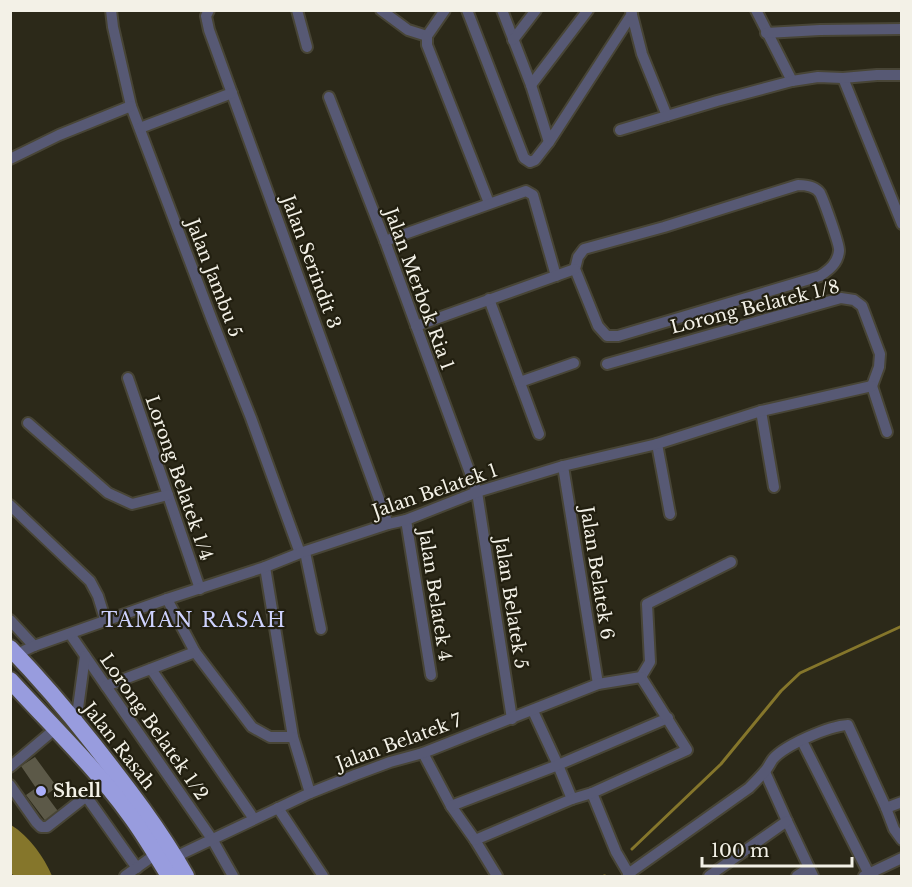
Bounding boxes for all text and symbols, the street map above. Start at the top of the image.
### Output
street label: Jalan Serindit 3 [276,190,345,332]
street label: Jalan Merbok Ria 1 [379,203,459,373]
street label: Jalan Jambu 5 [181,214,247,340]
street label: Lorong Belatek 1/8 [668,275,842,339]
street label: Lorong Belatek 1/4 [140,393,218,563]
street label: Jalan Belatek 1 [368,459,500,523]
street label: Jalan Belatek 6 [575,503,618,641]
street label: Jalan Belatek 4 [413,525,456,663]
street label: Jalan Belatek 5 [489,534,532,670]
district label: TAMAN RASAH [101,608,287,632]
street label: Lorong Belatek 1/2 [95,650,213,804]
street label: Jalan Rasah [77,696,160,794]
street label: Jalan Belatek 7 [331,709,466,776]
place label: Shell [53,780,102,802]
marker: Shell [34,784,48,798]
scale bar [702,830,852,868]
text: 100 m [711,840,769,862]

